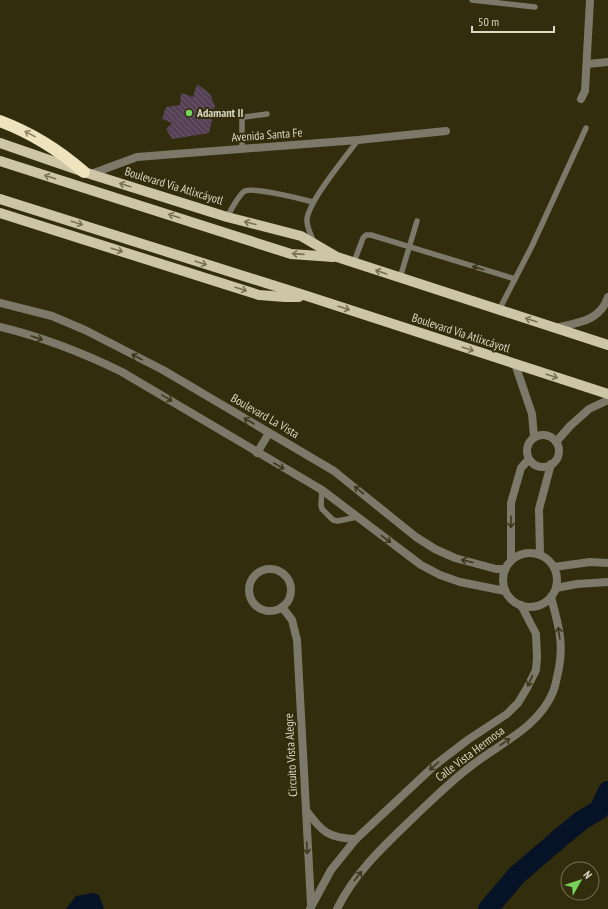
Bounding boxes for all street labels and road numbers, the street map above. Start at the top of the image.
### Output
street label: Avenida Santa Fe [231,125,303,144]
street label: Boulevard Vía Atlixcáyotl [123,163,225,208]
street label: Boulevard Vía Atlixcáyotl [410,310,512,356]
street label: Boulevard La Vista [228,390,302,441]
street label: Circuito Vista Alegre [281,713,300,797]
street label: Calle Vista Hermosa [432,723,507,784]

